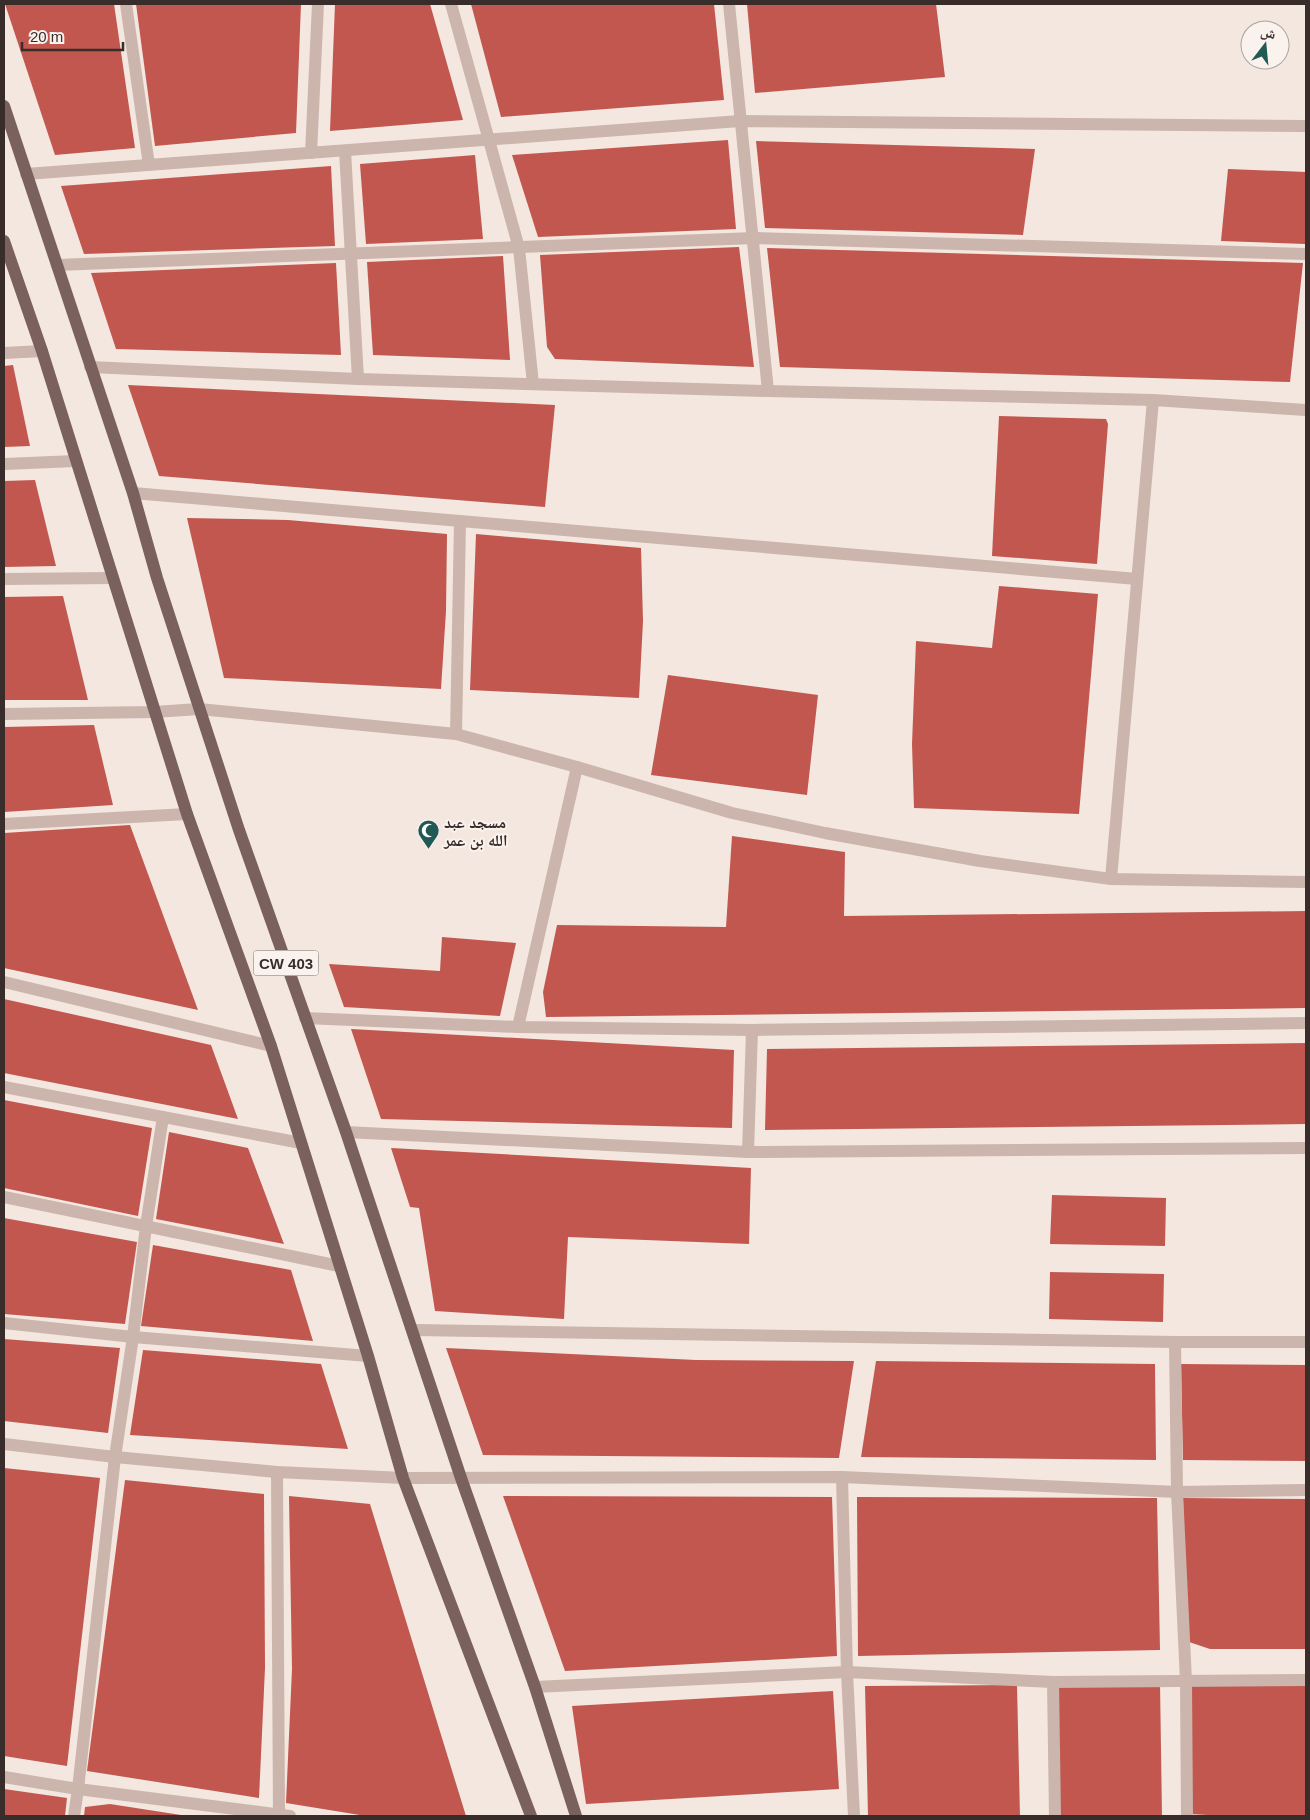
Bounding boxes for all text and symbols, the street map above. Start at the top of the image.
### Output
scale bar [22,20,124,52]
north arrow [1240,20,1290,70]
text: ش [1259,23,1278,43]
text: 20 m [30,28,63,45]
place label: مسجد عبد الله بن عمر [443,814,507,850]
mosque icon: مسجد عبد الله بن عمر [416,819,440,850]
road number: CW 403 [254,950,318,976]

